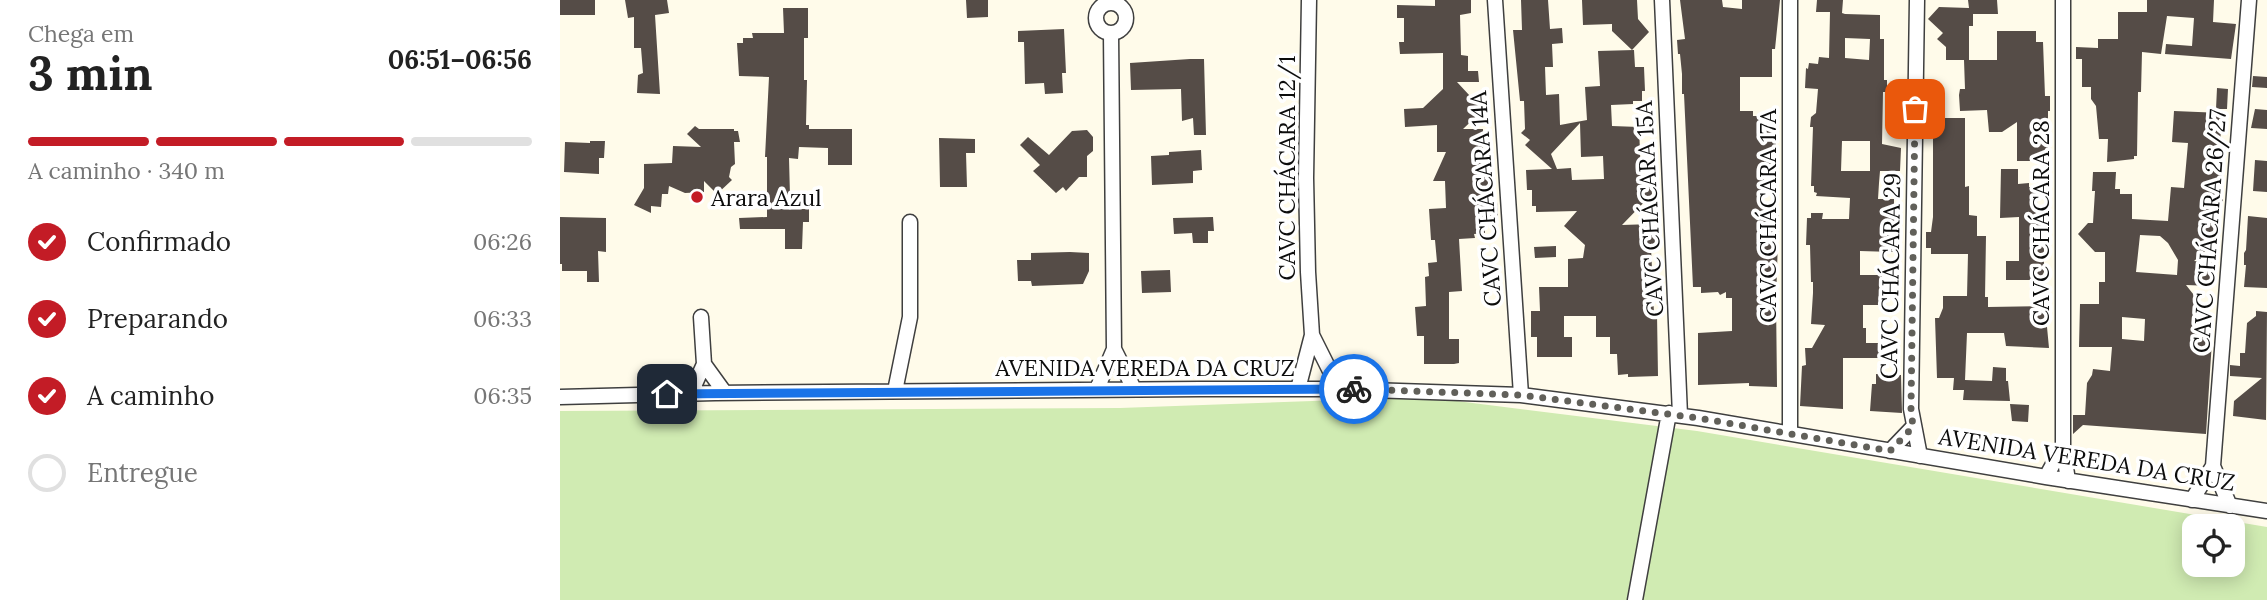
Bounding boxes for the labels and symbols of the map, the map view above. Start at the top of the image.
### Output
street label: CAVC CHÁCARA 12/1 [1272,55,1302,281]
pin [1885,79,1945,139]
street label: CAVC CHÁCARA 14A [1463,90,1507,308]
street label: CAVC CHÁCARA 15A [1629,100,1669,318]
street label: CAVC CHÁCARA 26/27 [2186,108,2233,354]
street label: CAVC CHÁCARA 17A [1753,109,1782,323]
street label: CAVC CHÁCARA 28 [2026,120,2055,326]
street label: CAVC CHÁCARA 29 [1874,173,1906,379]
place label: Arara Azul [710,183,822,212]
marker: Arara Azul [689,189,705,205]
street label: AVENIDA VEREDA DA CRUZ [994,353,1295,382]
courier [1319,354,1389,424]
pin [637,364,697,424]
street label: AVENIDA VEREDA DA CRUZ [1936,421,2237,497]

